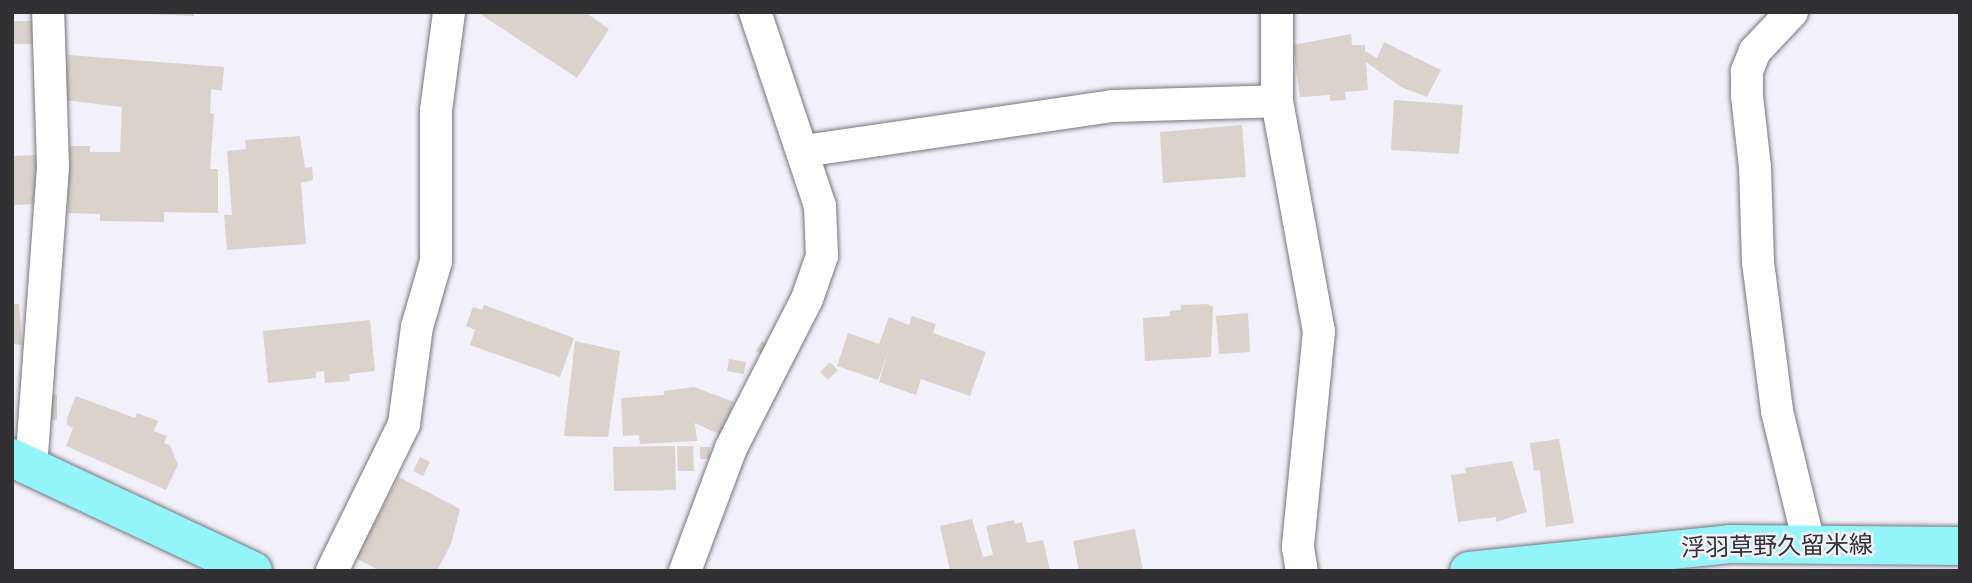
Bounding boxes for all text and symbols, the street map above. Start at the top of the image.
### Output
street label: 浮羽草野久留米線 [1681,531,1873,563]

